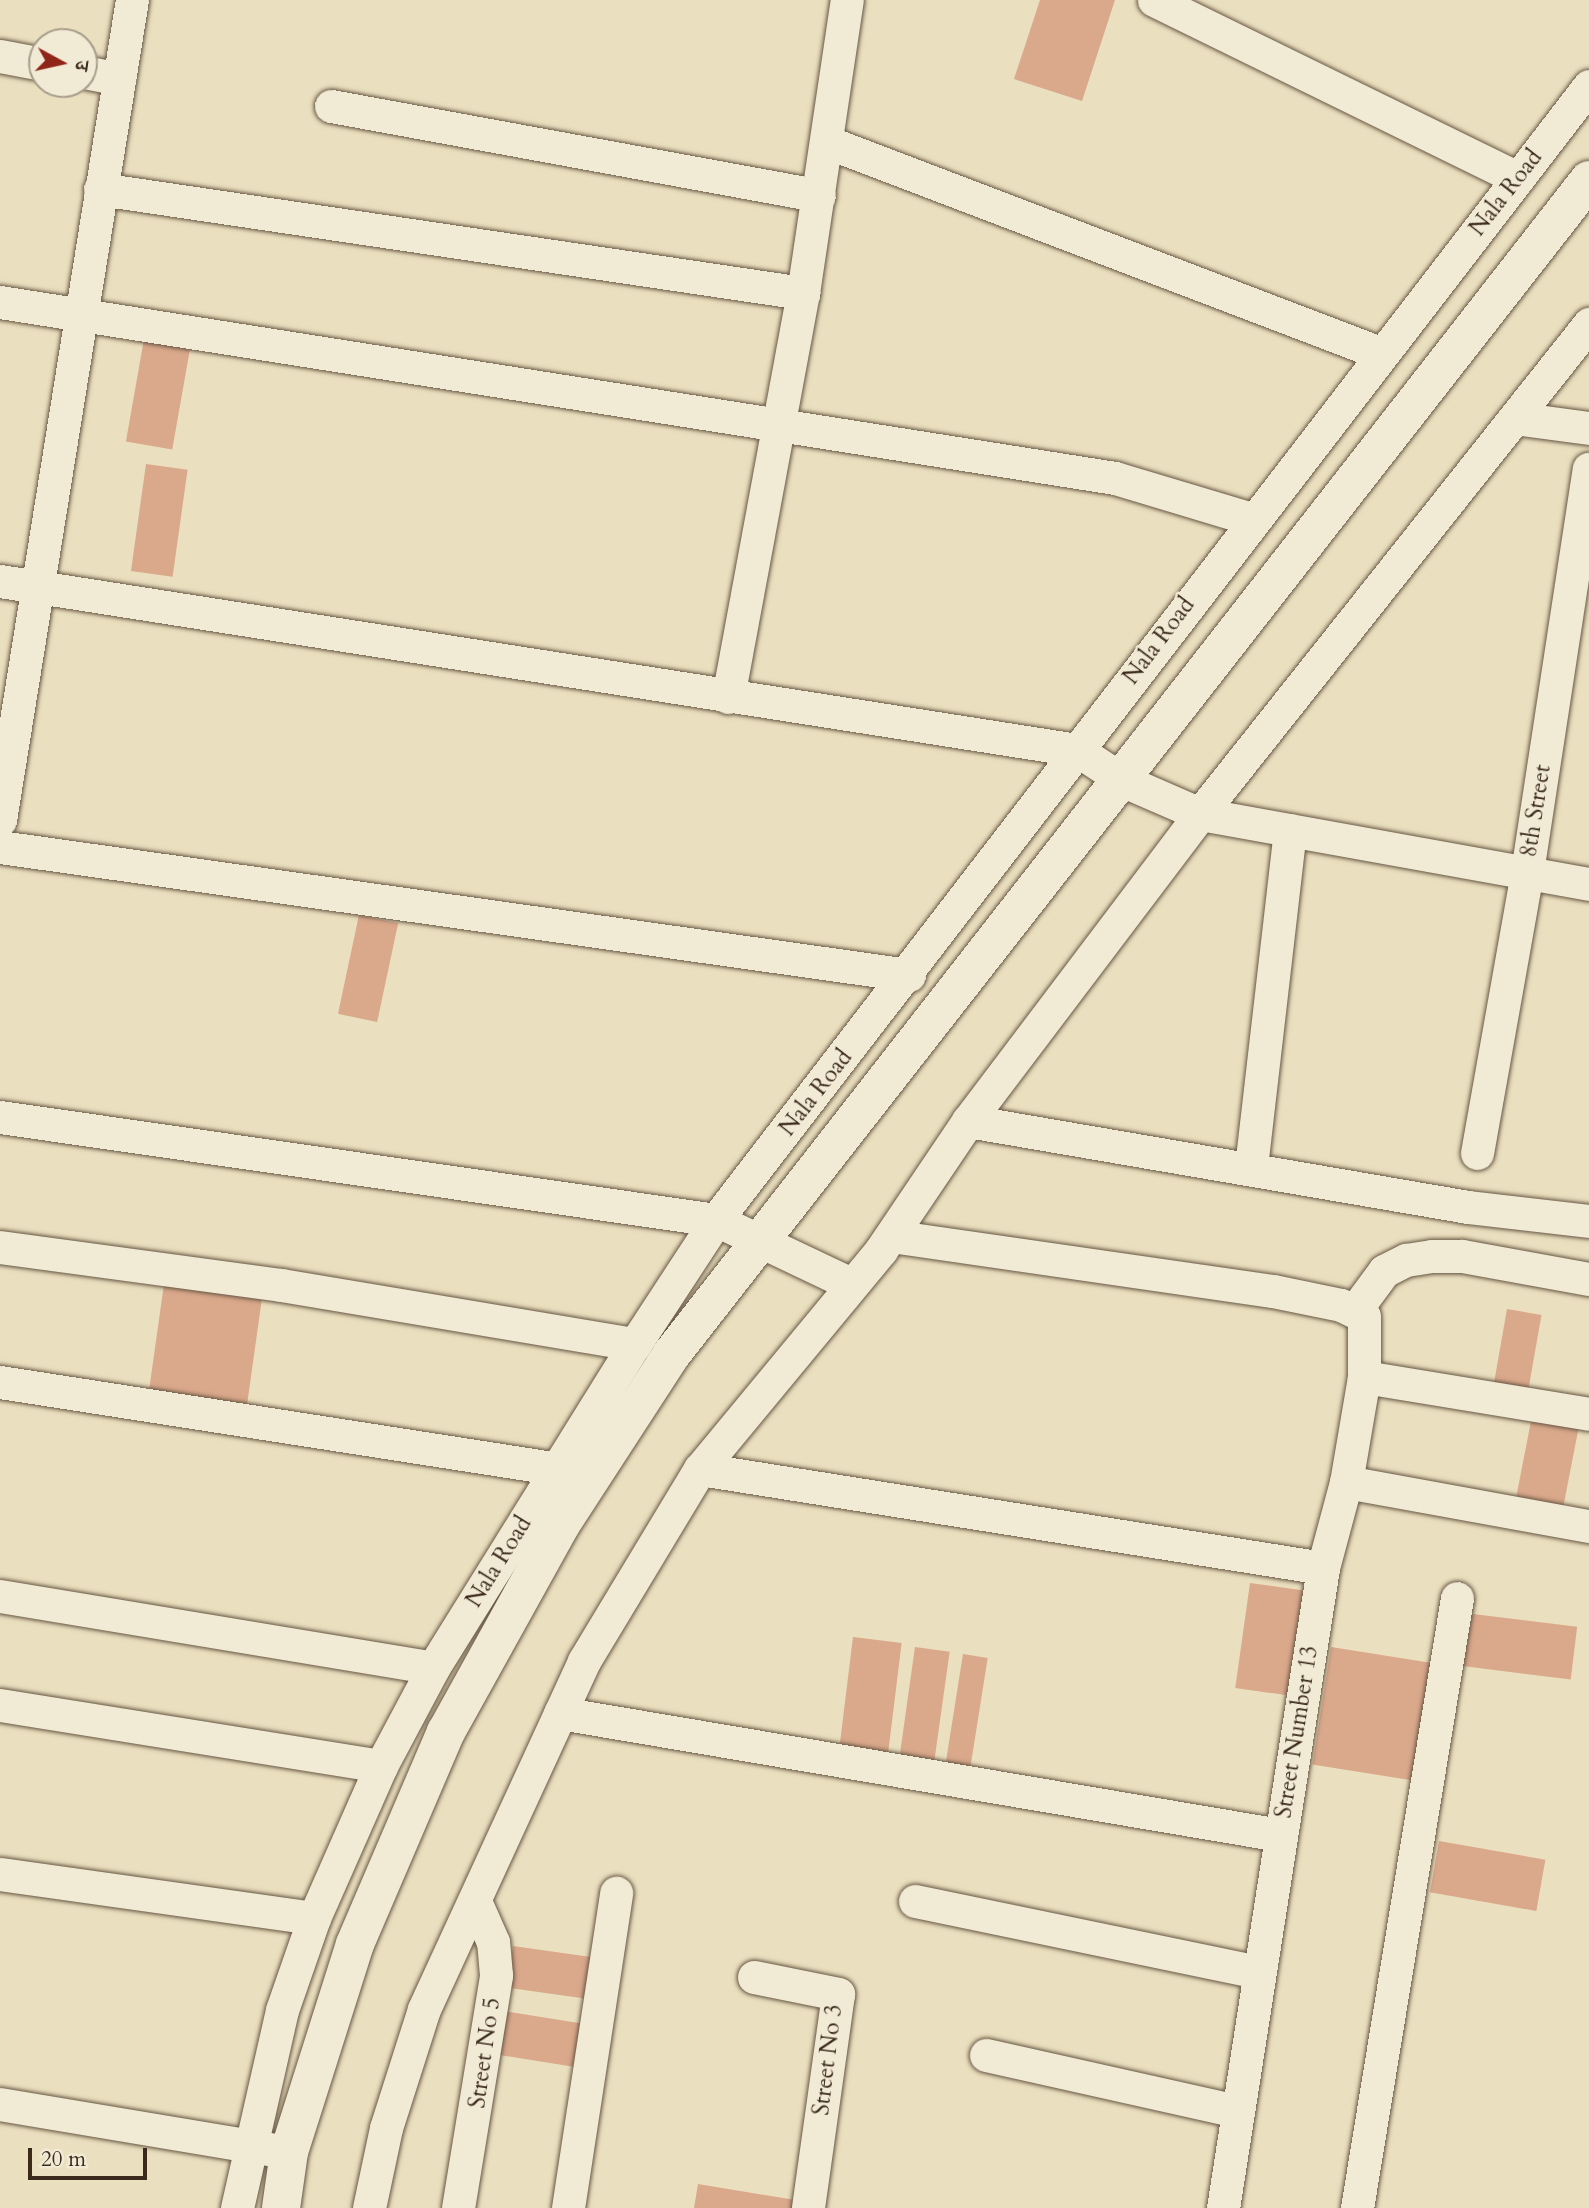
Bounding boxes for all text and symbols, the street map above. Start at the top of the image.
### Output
north arrow [28,28,98,98]
text: उ [68,59,95,72]
street label: Nala Road [1464,144,1548,242]
street label: Nala Road [1117,592,1201,690]
street label: 8th Street [1515,763,1557,859]
street label: Nala Road [774,1044,858,1142]
street label: Nala Road [460,1511,538,1613]
street label: Street Number 13 [1270,1644,1324,1820]
street label: Street No 5 [464,1996,506,2110]
street label: Street No 3 [808,2003,848,2117]
scale bar [32,2134,150,2178]
text: 20 m [41,2145,86,2174]

